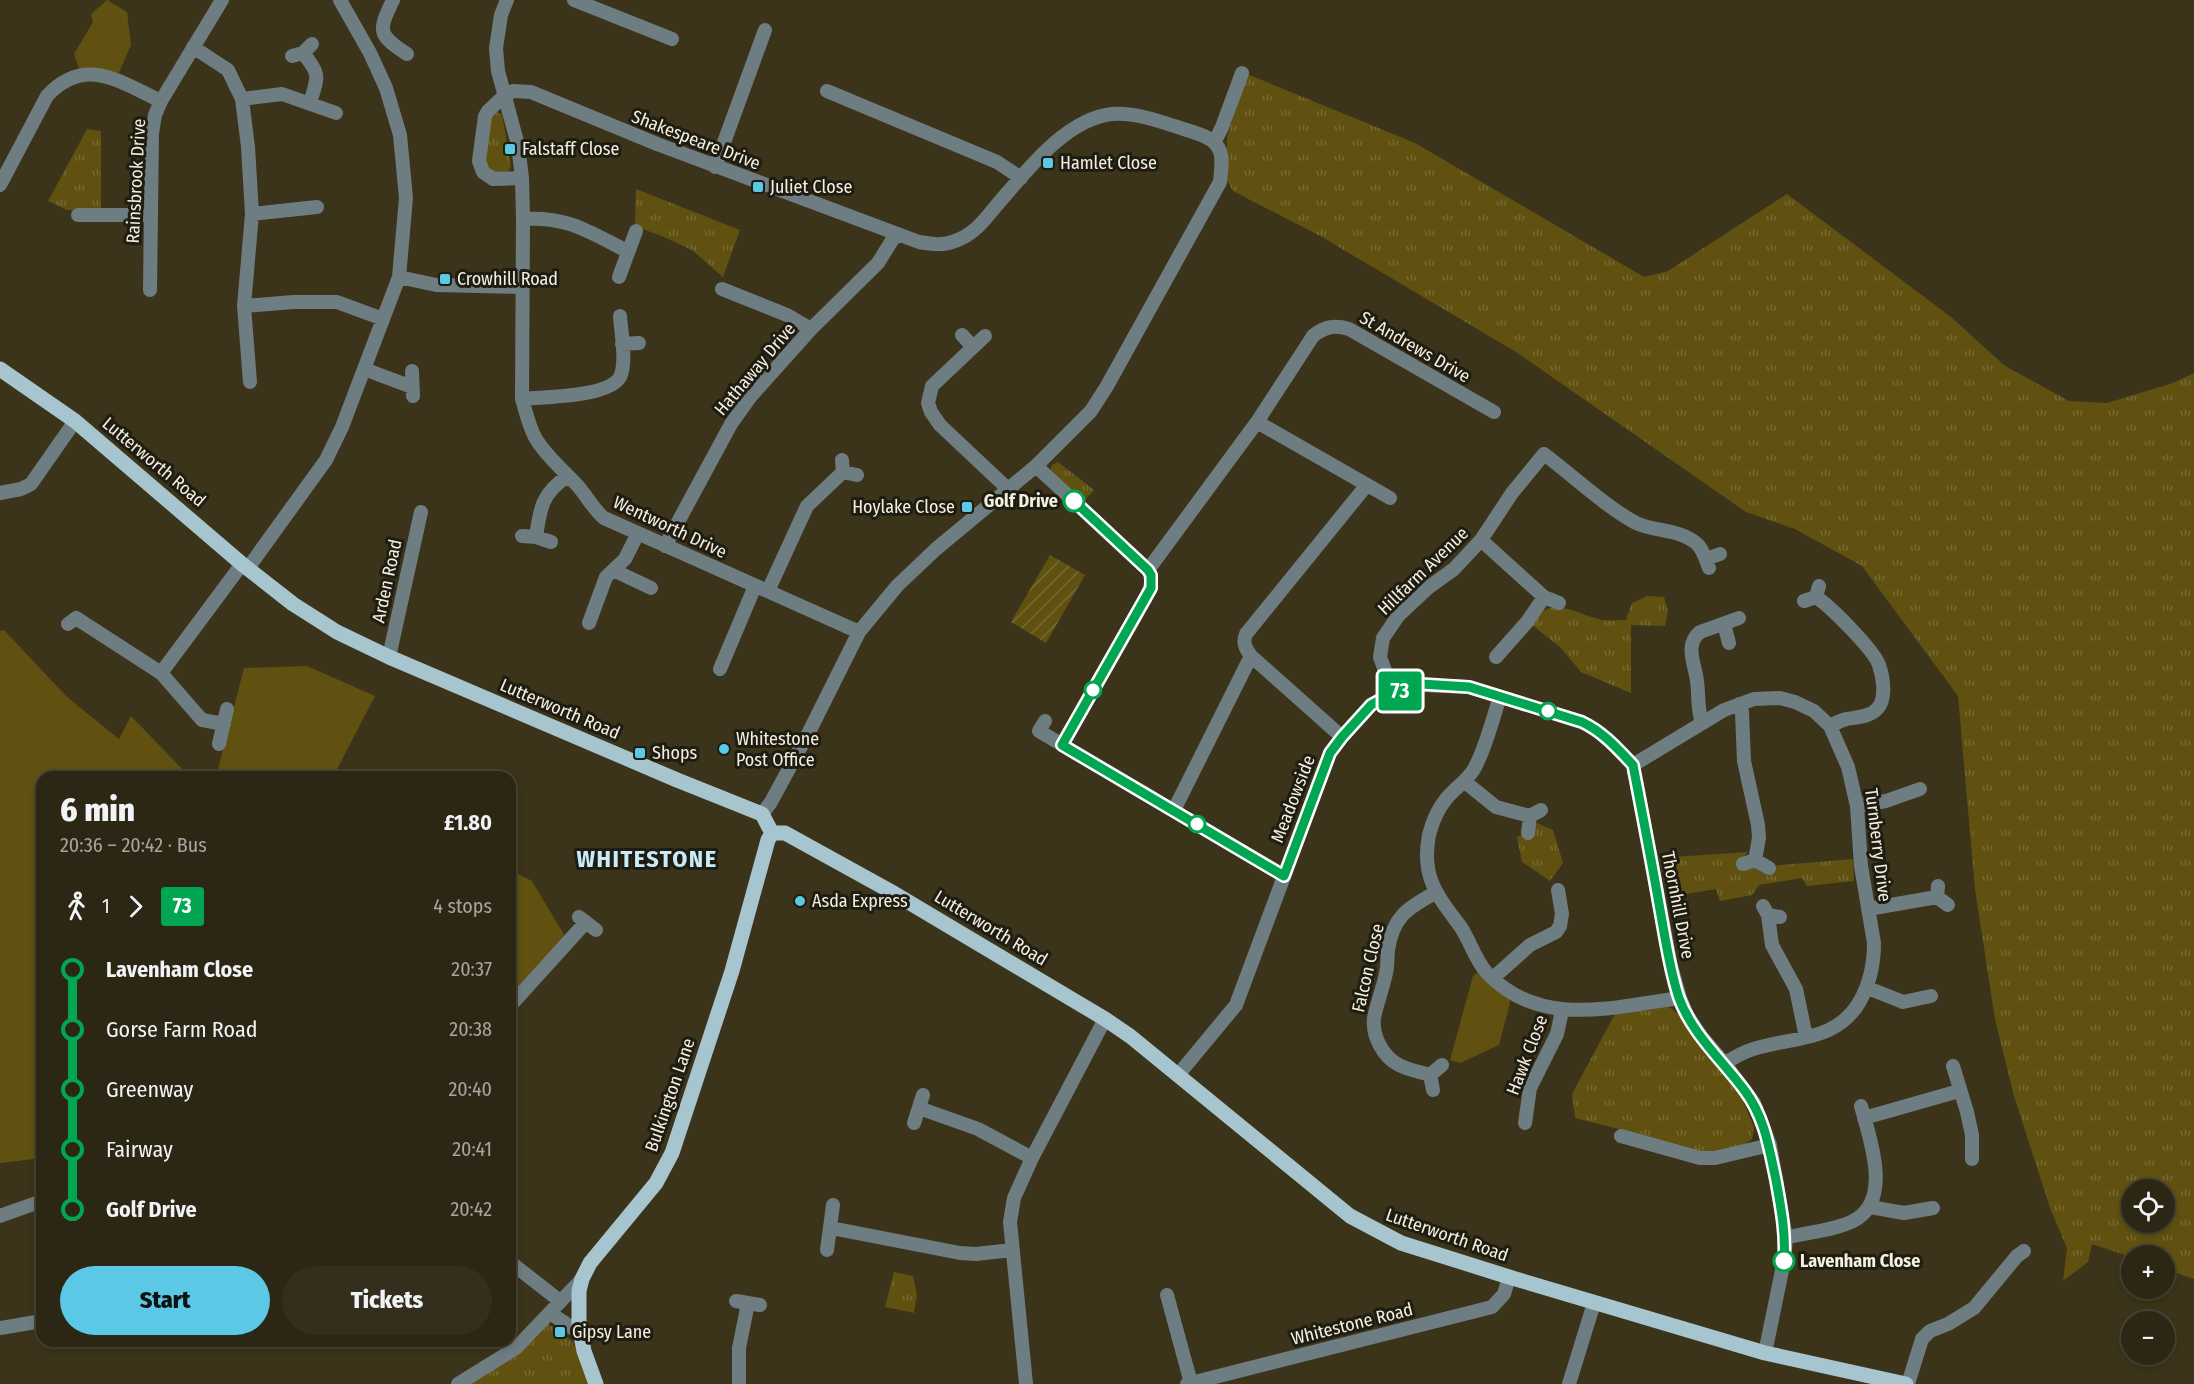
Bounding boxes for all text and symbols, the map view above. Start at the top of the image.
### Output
street label: Shakespeare Drive [628,105,764,175]
street label: Rainsbrook Drive [122,118,150,244]
place label: Falstaff Close [522,138,619,160]
marker: Falstaff Close [503,142,517,156]
place label: Hamlet Close [1060,152,1157,174]
marker: Hamlet Close [1041,156,1055,170]
place label: Juliet Close [770,176,852,198]
marker: Juliet Close [751,180,765,194]
place label: Crowhill Road [457,268,558,290]
marker: Crowhill Road [438,272,452,286]
street label: St Andrews Drive [1356,306,1474,388]
street label: Hathaway Drive [710,318,800,420]
street label: Lutterworth Road [98,412,210,512]
place label: Golf Drive [984,490,1058,512]
marker: Golf Drive [1063,490,1085,512]
street label: Wentworth Drive [610,491,730,563]
place label: Hoylake Close [852,496,955,518]
marker: Hoylake Close [960,500,974,514]
street label: Hillfarm Avenue [1373,522,1473,620]
street label: Arden Road [367,537,407,625]
line badge: 73 [1373,672,1427,710]
street label: Lutterworth Road [497,674,623,744]
text: 73 [1391,678,1409,704]
unlabelled marker [1084,681,1102,699]
unlabelled marker [1539,702,1557,720]
place label: Whitestone Post Office [736,728,819,771]
place label: Shops [652,742,697,764]
marker: Whitestone Post Office [717,742,731,756]
marker: Shops [633,746,647,760]
street label: Meadowside [1266,752,1320,846]
street label: Turnberry Drive [1860,787,1896,903]
text: 6 min [60,790,135,830]
text: £1.80 [444,809,492,836]
unlabelled marker [1188,815,1206,833]
text: 20:36 – 20:42 · Bus [60,833,207,857]
district label: WHITESTONE [576,845,718,873]
street label: Thornhill Drive [1657,849,1699,961]
street label: Lutterworth Road [930,886,1052,970]
icon: walk [60,890,93,923]
icon: forward [119,890,152,923]
place label: Asda Express [812,890,908,912]
text: 73 [173,893,192,919]
text: 1 [102,894,110,918]
text: 4 stops [433,894,492,918]
marker: Asda Express [793,894,807,908]
street label: Falcon Close [1347,921,1389,1014]
text: Lavenham Close [106,956,253,983]
text: 20:37 [451,957,492,981]
street label: Hawk Close [1502,1012,1552,1098]
text: Gorse Farm Road [106,1016,257,1043]
text: 20:38 [449,1017,492,1041]
street label: Bulkington Lane [640,1035,700,1155]
text: Greenway [106,1076,193,1103]
text: 20:40 [449,1077,492,1101]
text: Fairway [106,1136,173,1163]
text: 20:41 [452,1137,492,1161]
map controls [2121,1179,2175,1365]
button: locate [2121,1179,2175,1233]
text: Golf Drive [106,1196,197,1223]
text: 20:42 [450,1197,492,1221]
street label: Lutterworth Road [1383,1204,1511,1266]
button: + [2121,1245,2175,1299]
marker: Lavenham Close [1773,1250,1795,1272]
place label: Lavenham Close [1800,1250,1920,1272]
button: Start [60,1266,270,1335]
button: Tickets [282,1266,492,1335]
street label: Whitestone Road [1289,1298,1415,1350]
button: − [2121,1311,2175,1365]
place label: Gipsy Lane [572,1321,651,1343]
marker: Gipsy Lane [553,1325,567,1339]

